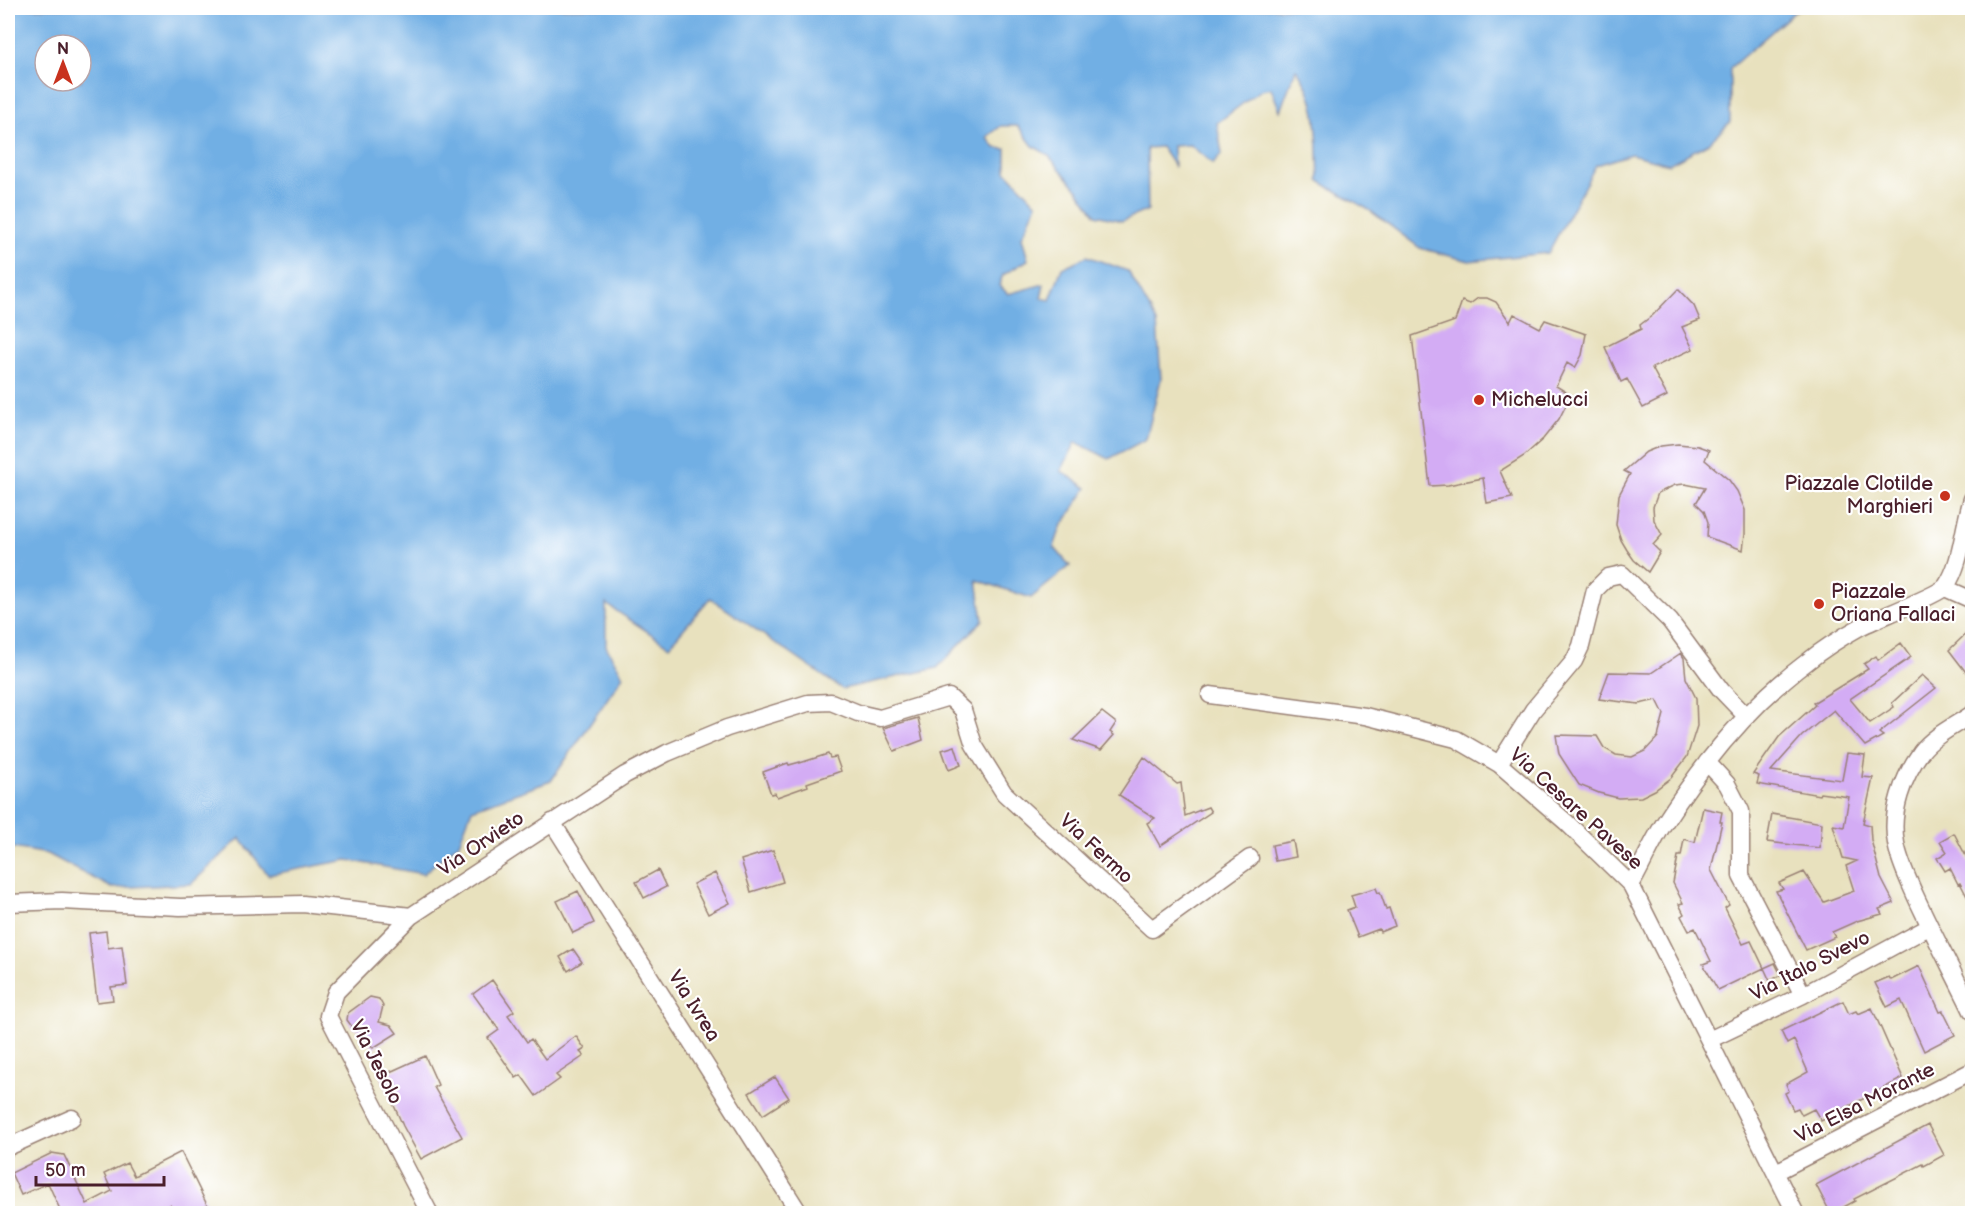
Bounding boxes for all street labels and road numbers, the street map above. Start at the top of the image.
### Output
street label: Via Cesare Pavese [1504,743,1648,875]
street label: Via Orvieto [433,806,529,882]
street label: Via Fermo [1054,809,1138,889]
street label: Via Italo Svevo [1746,925,1874,1007]
street label: Via Ivrea [663,966,725,1046]
street label: Via Jesolo [345,1016,407,1108]
street label: Via Elsa Morante [1791,1057,1939,1149]

